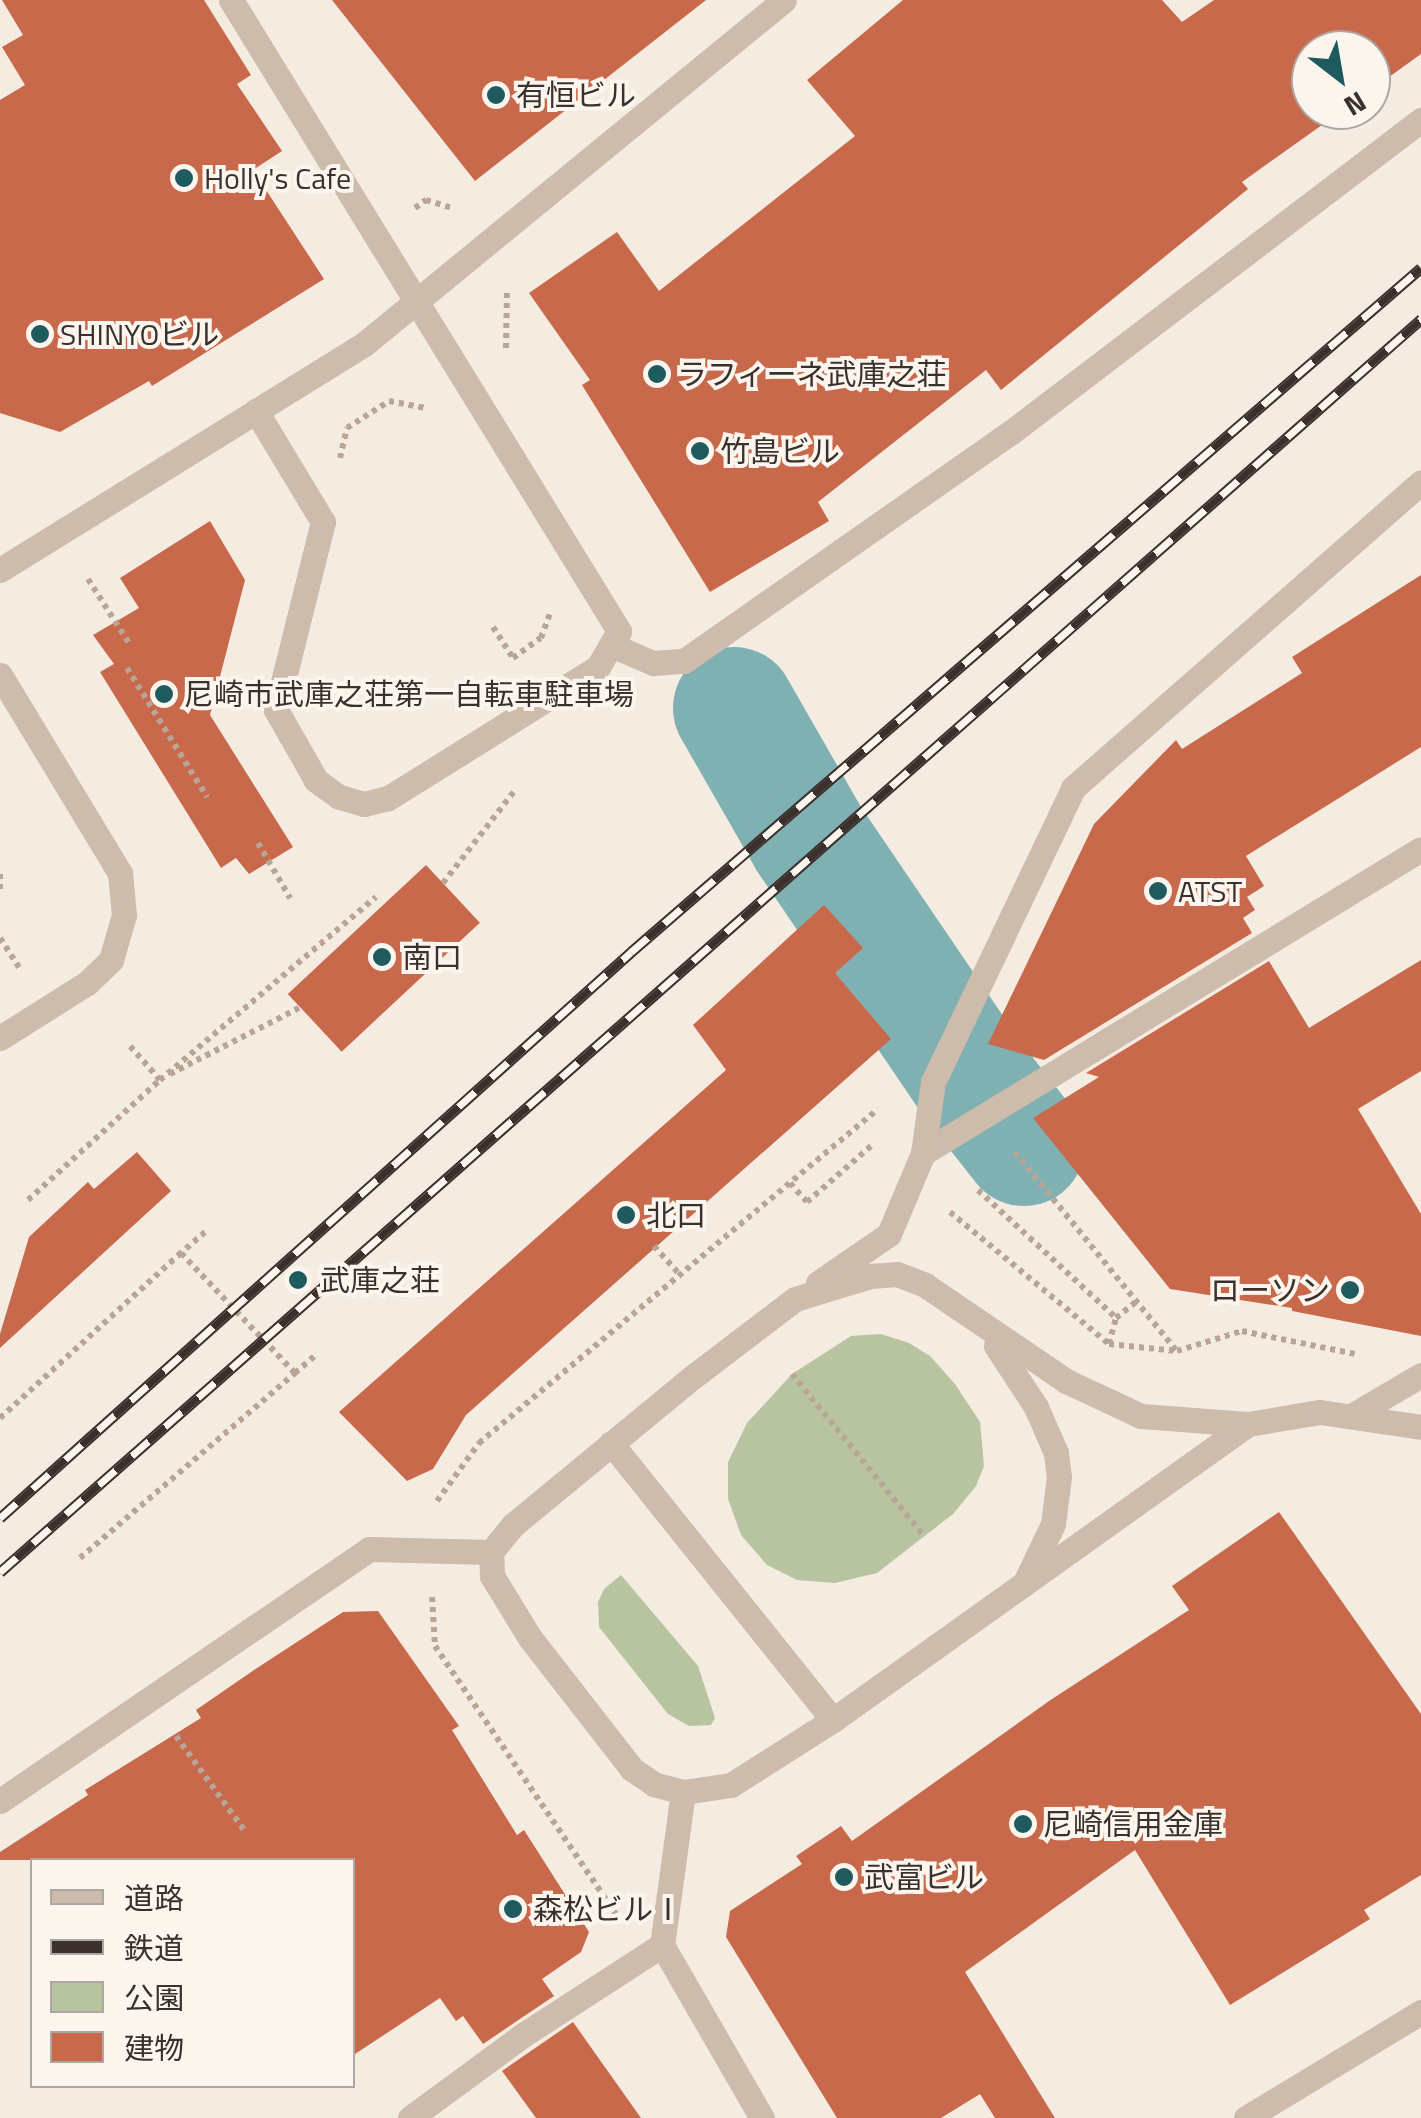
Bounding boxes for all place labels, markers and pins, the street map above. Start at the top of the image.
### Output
place label: 有恒ビル [516,77,636,113]
marker: 有恒ビル [485,84,507,106]
place label: Holly's Cafe [204,160,351,196]
marker: Holly's Cafe [173,167,195,189]
place label: SHINYOビル [60,316,219,352]
marker: SHINYOビル [29,323,51,345]
place label: ラフィーネ武庫之荘 [677,356,947,392]
marker: ラフィーネ武庫之荘 [646,363,668,385]
place label: 竹島ビル [720,433,840,469]
marker: 竹島ビル [689,440,711,462]
place label: 尼崎市武庫之荘第一自転車駐車場 [184,676,634,712]
marker: 尼崎市武庫之荘第一自転車駐車場 [153,683,175,705]
place label: ATST [1178,873,1242,909]
marker: ATST [1147,880,1169,902]
place label: 南口 [402,939,462,975]
marker: 南口 [371,946,393,968]
place label: 北口 [646,1197,706,1233]
marker: 北口 [615,1204,637,1226]
place label: 武庫之荘 [320,1262,440,1298]
marker: 武庫之荘 [285,1267,311,1293]
place label: ローソン [1210,1272,1330,1308]
marker: ローソン [1339,1279,1361,1301]
place label: 尼崎信用金庫 [1043,1806,1223,1842]
marker: 尼崎信用金庫 [1012,1813,1034,1835]
place label: 武富ビル [864,1859,984,1895]
marker: 武富ビル [833,1866,855,1888]
place label: 森松ビルⅠ [533,1891,683,1927]
marker: 森松ビルⅠ [502,1898,524,1920]

